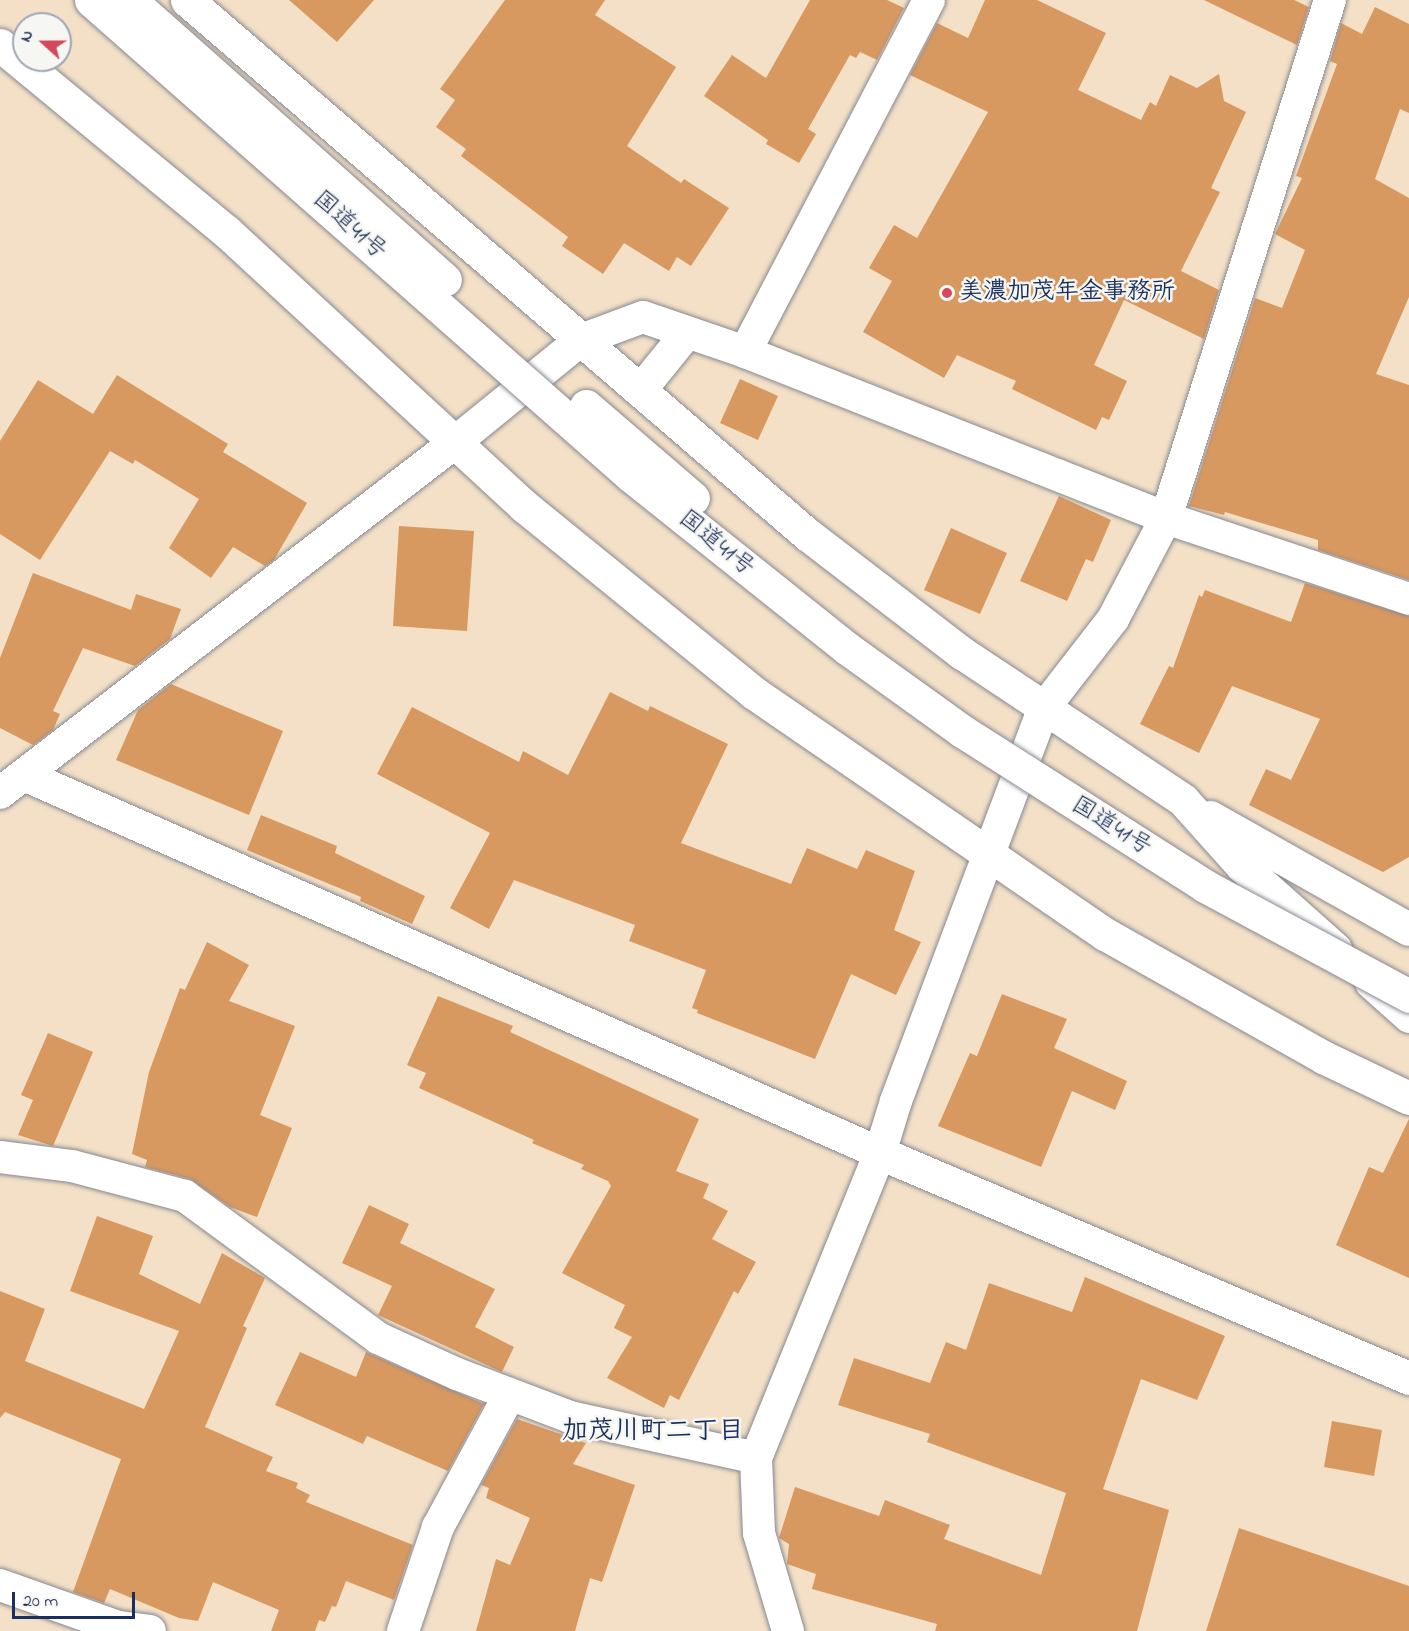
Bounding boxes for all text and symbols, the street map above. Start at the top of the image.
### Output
north arrow [12,12,72,72]
text: N [14,27,40,46]
street label: 国道41号 [306,185,392,267]
place label: 美濃加茂年金事務所 [959,279,1175,307]
marker: 美濃加茂年金事務所 [940,286,954,300]
street label: 国道41号 [672,505,760,583]
street label: 国道41号 [1065,791,1157,863]
district label: 加茂川町二丁目 [562,1417,744,1449]
scale bar [15,1580,138,1618]
text: 20 m [23,1589,58,1615]

